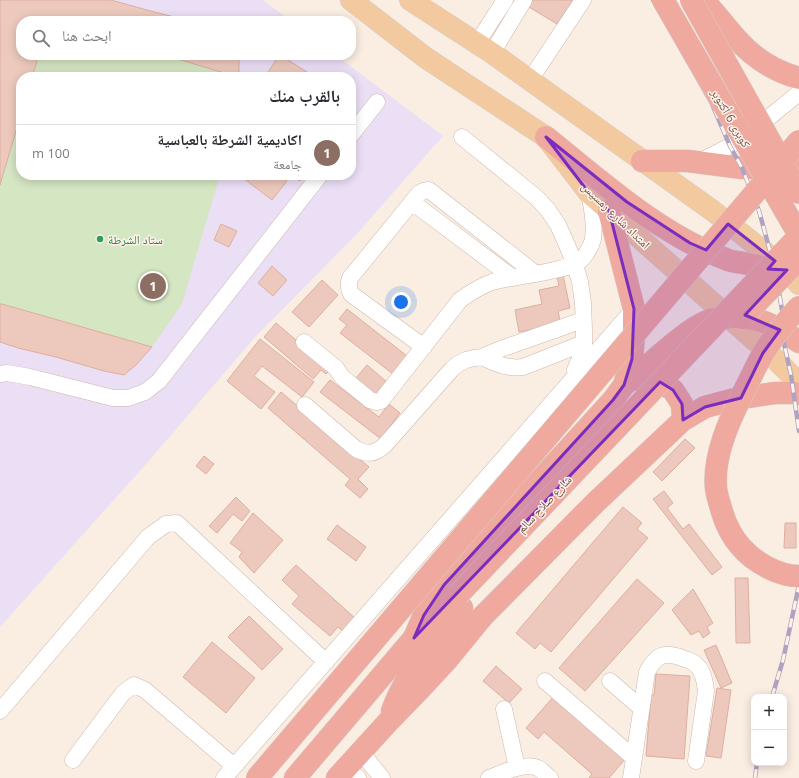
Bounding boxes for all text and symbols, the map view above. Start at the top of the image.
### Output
search box [16,16,356,60]
text: ابحث هنا [62,25,112,45]
icon: search [30,27,52,49]
text: بالقرب منك [269,84,340,107]
street label: كوبرى 6 أكتوبر [707,85,755,150]
text: اكاديمية الشرطة بالعباسية [157,129,302,149]
text: 100 m [32,144,70,162]
text: 1 [323,144,331,162]
text: جامعة [273,155,302,173]
street label: امتداد شارع رمسيس [578,178,654,252]
place label: ستاد الشرطة [108,231,163,248]
marker: ستاد الشرطة [95,234,105,244]
pin: 1 [140,271,166,301]
your location [391,292,411,312]
street label: شارع صلاح سالم [513,471,575,537]
map controls [751,694,787,766]
button: + [751,694,787,730]
button: − [751,730,787,766]

